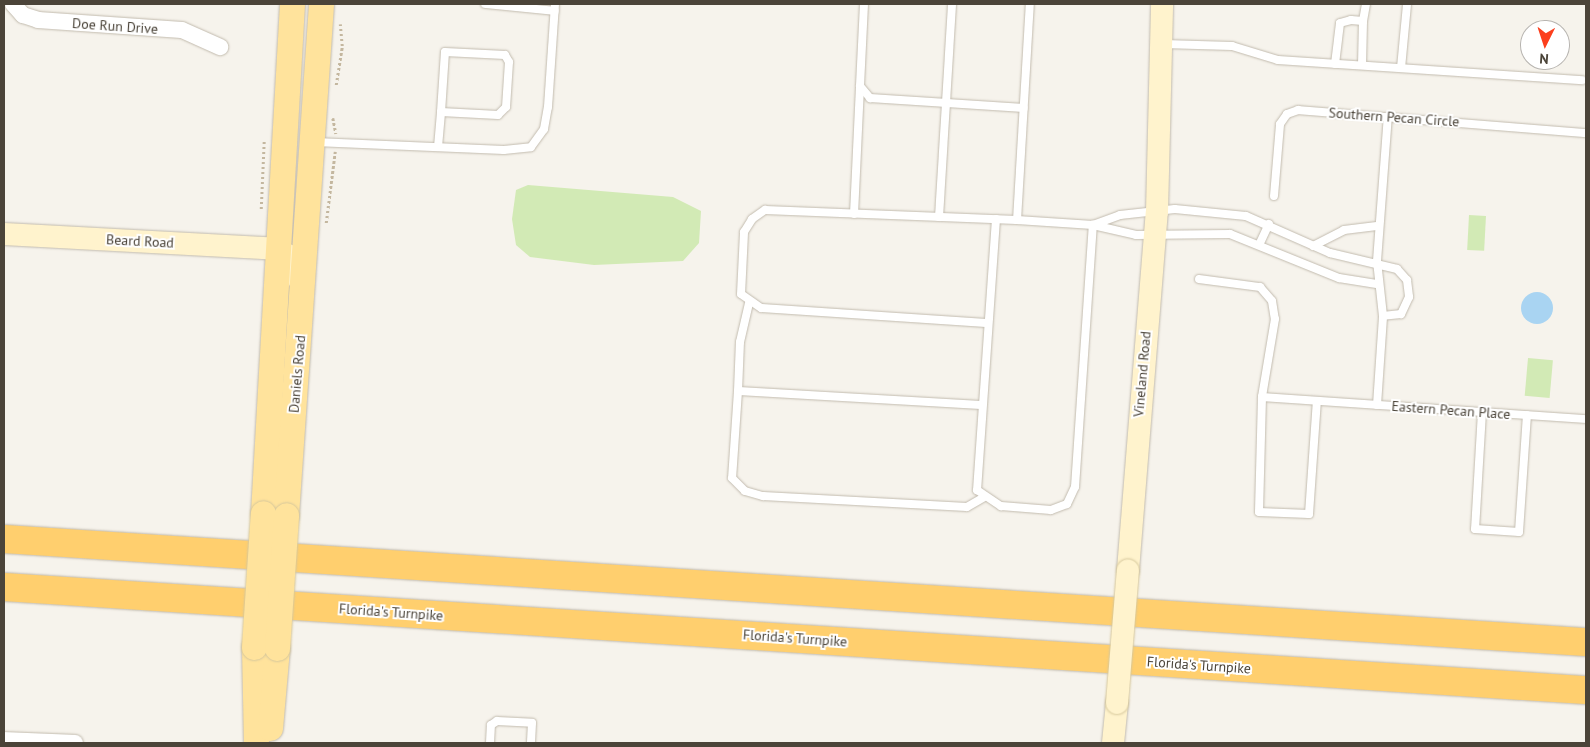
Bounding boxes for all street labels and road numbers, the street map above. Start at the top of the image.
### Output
street label: Doe Run Drive [72,15,158,37]
street label: Southern Pecan Circle [1328,104,1460,130]
street label: Beard Road [106,231,174,251]
street label: Vineland Road [1130,330,1154,418]
street label: Daniels Road [285,334,309,414]
street label: Eastern Pecan Place [1391,397,1511,423]
street label: Florida's Turnpike [338,600,444,624]
street label: Florida's Turnpike [742,626,848,650]
street label: Florida's Turnpike [1146,653,1252,677]

